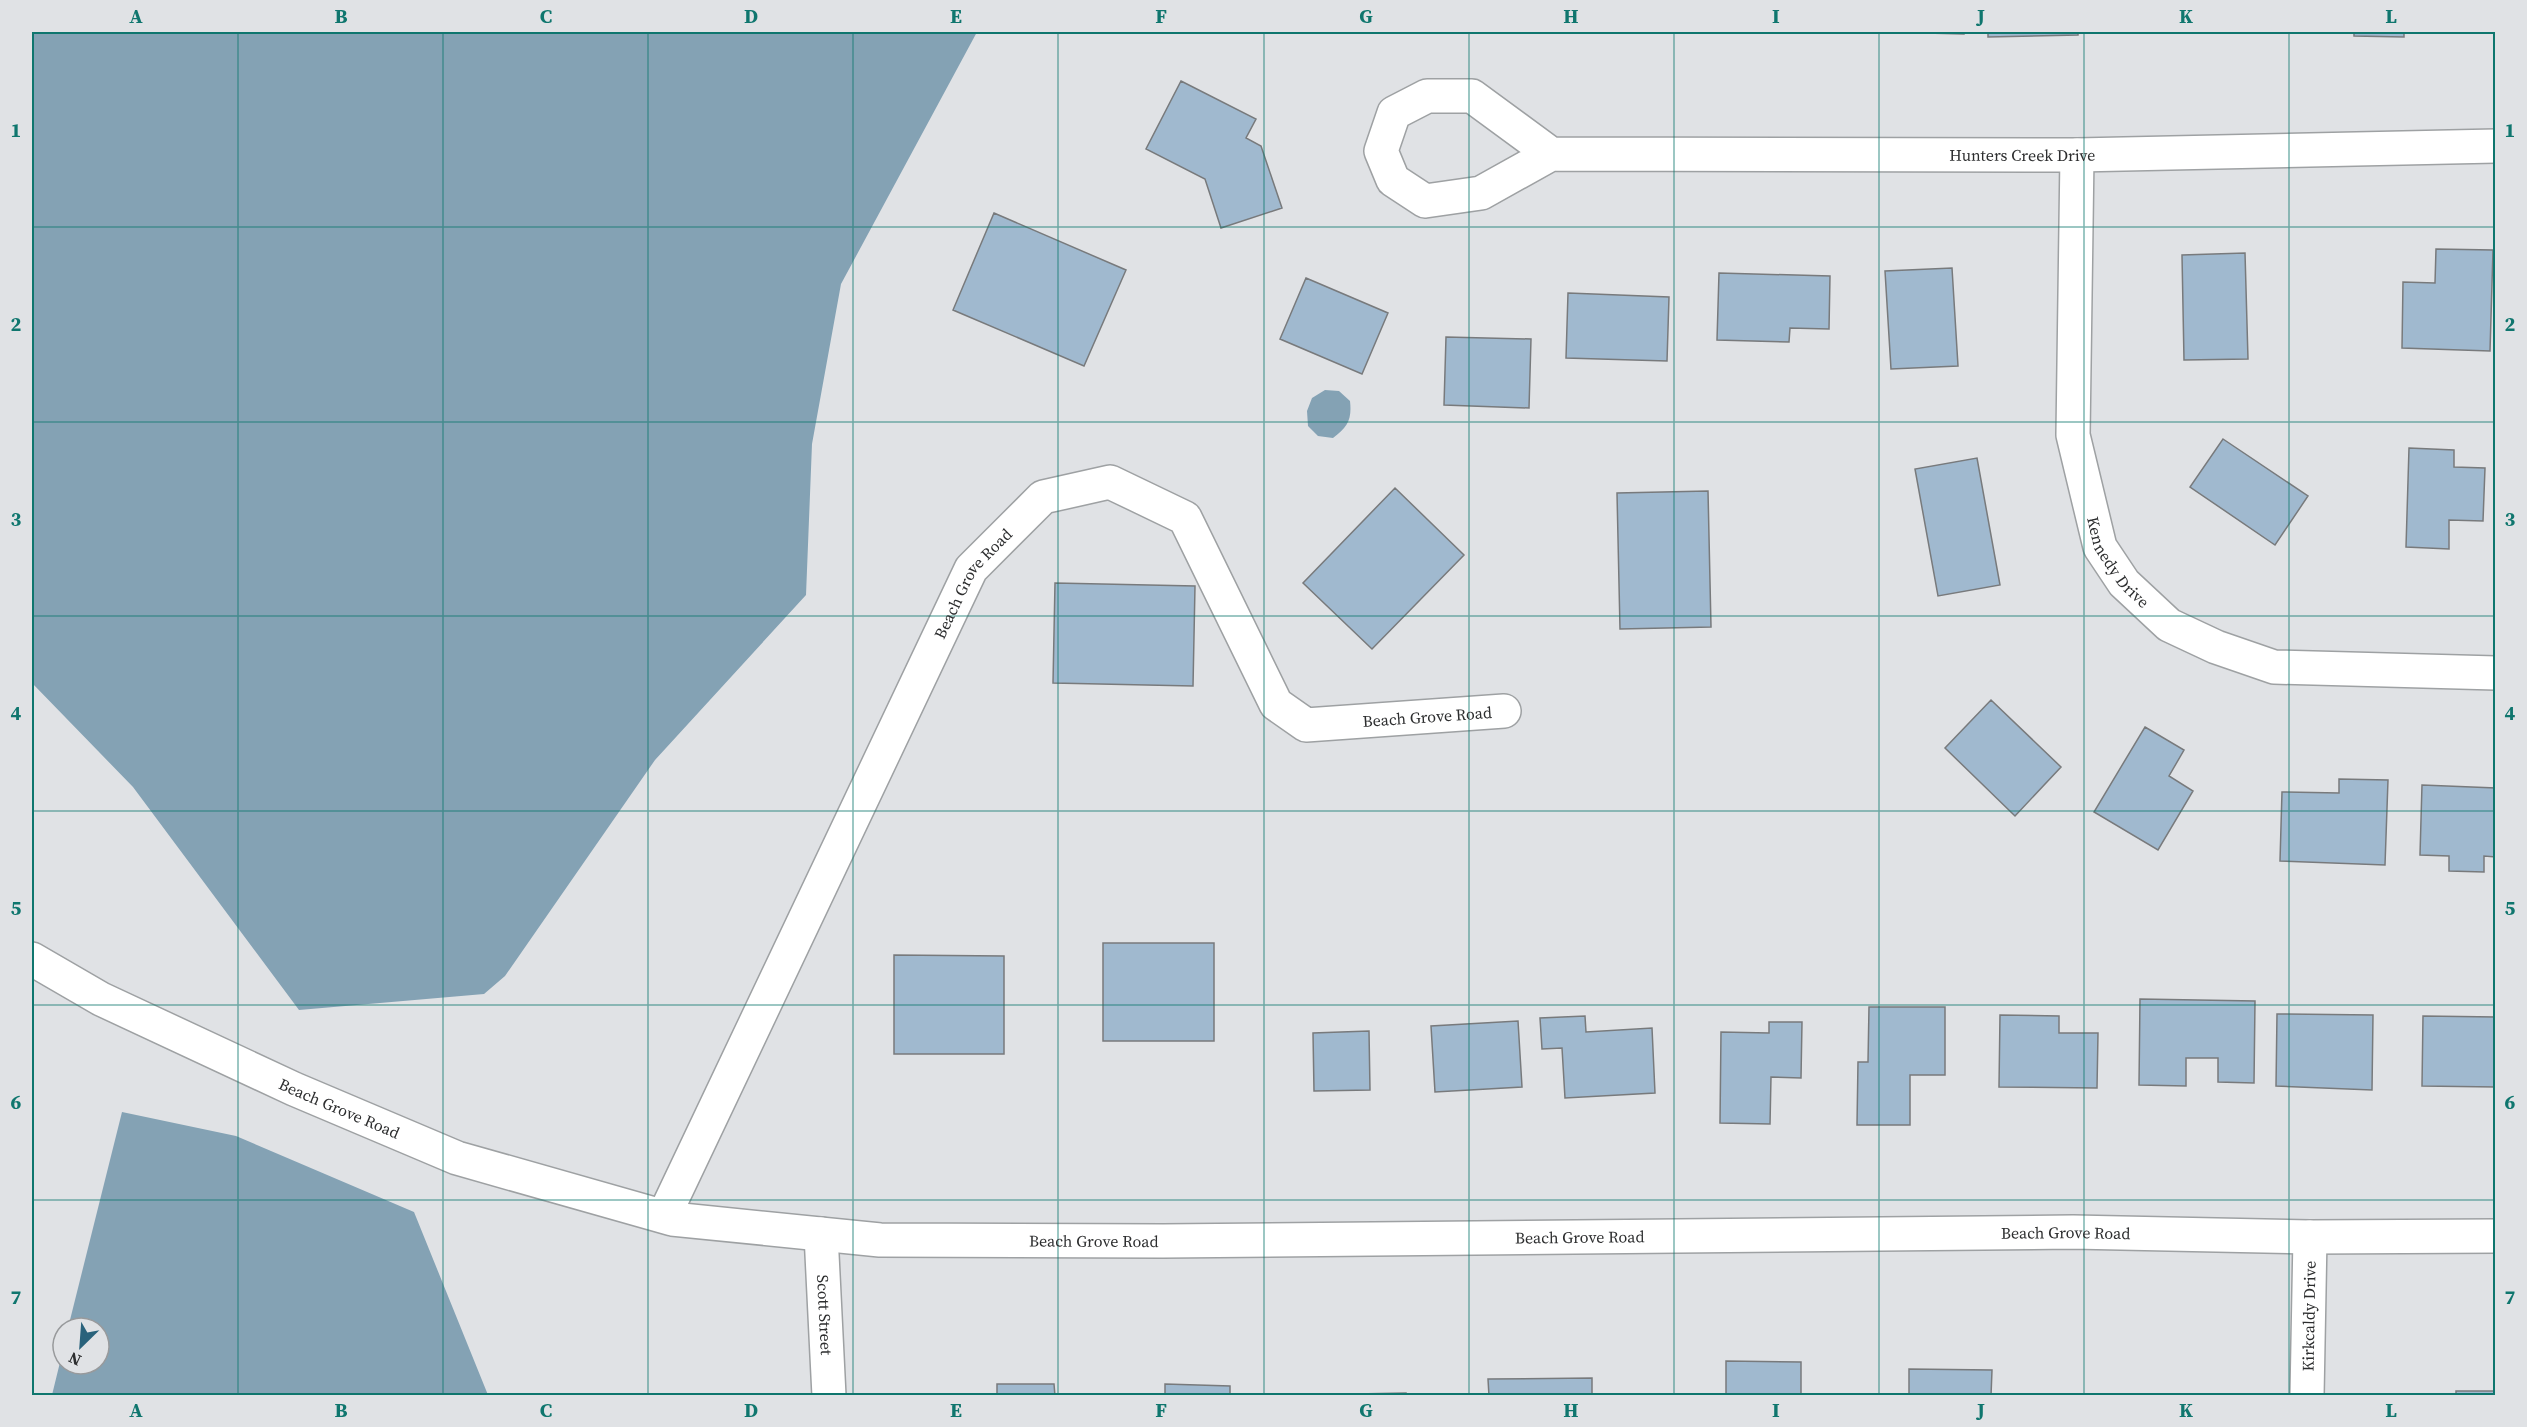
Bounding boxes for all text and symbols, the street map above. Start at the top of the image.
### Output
text: A [129,2,143,30]
text: B [334,2,348,30]
text: C [540,2,552,30]
text: D [744,2,758,30]
text: E [950,2,962,30]
text: F [1155,2,1167,30]
text: G [1359,2,1373,30]
text: H [1563,2,1579,30]
text: I [1772,2,1780,30]
text: J [1975,2,1985,30]
text: K [2179,2,2193,30]
text: L [2385,2,2397,30]
text: 1 [11,116,21,144]
text: 1 [2505,116,2515,144]
street label: Hunters Creek Drive [1949,144,2096,166]
text: 2 [11,310,22,338]
text: 2 [2505,310,2516,338]
text: 3 [11,505,22,533]
text: 3 [2505,505,2516,533]
street label: Kennedy Drive [2082,514,2154,612]
street label: Beach Grove Road [929,523,1017,642]
text: 4 [11,699,22,727]
text: 4 [2505,699,2516,727]
street label: Beach Grove Road [1362,701,1493,732]
text: 5 [11,894,22,922]
text: 5 [2505,894,2516,922]
street label: Beach Grove Road [275,1072,403,1144]
text: 6 [11,1088,22,1116]
text: 6 [2505,1088,2516,1116]
street label: Beach Grove Road [2001,1221,2131,1244]
street label: Beach Grove Road [1515,1225,1645,1249]
street label: Beach Grove Road [1029,1230,1159,1252]
street label: Kirkcaldy Drive [2296,1260,2321,1372]
street label: Scott Street [812,1274,838,1356]
text: 7 [11,1283,22,1311]
text: 7 [2505,1283,2516,1311]
north arrow [51,1316,111,1376]
text: N [64,1347,85,1372]
text: A [129,1396,143,1424]
text: B [334,1396,348,1424]
text: C [540,1396,552,1424]
text: D [744,1396,758,1424]
text: E [950,1396,962,1424]
text: F [1155,1396,1167,1424]
text: G [1359,1396,1373,1424]
text: H [1563,1396,1579,1424]
text: I [1772,1396,1780,1424]
text: J [1975,1396,1985,1424]
text: K [2179,1396,2193,1424]
text: L [2385,1396,2397,1424]

